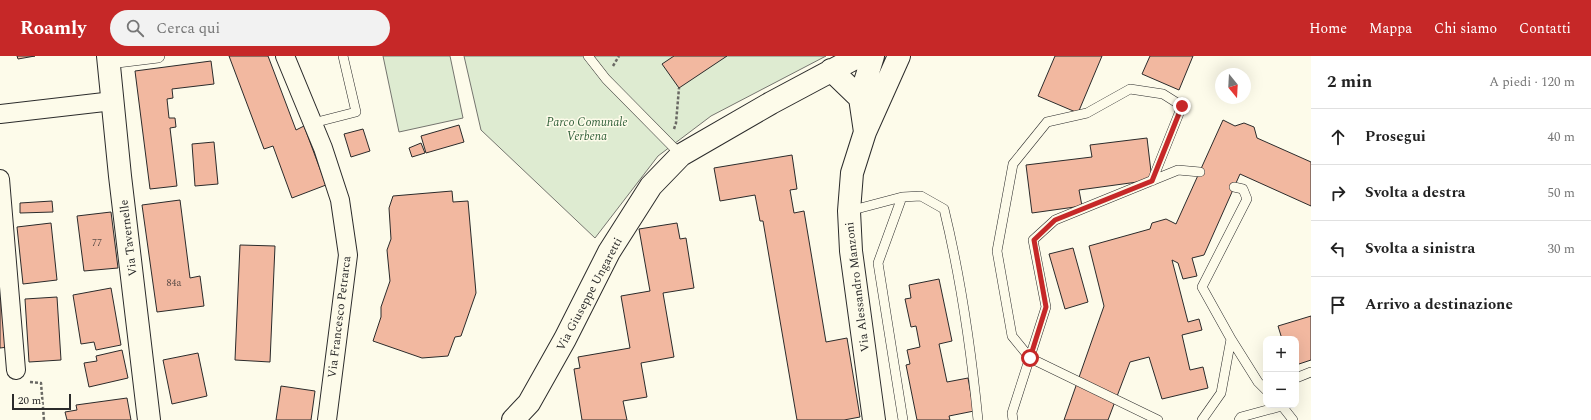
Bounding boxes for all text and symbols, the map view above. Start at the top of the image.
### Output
search box [110,10,390,46]
text: Roamly [20,14,86,43]
icon: search [124,17,146,39]
text: Cerca qui [156,17,220,40]
text: Home [1309,18,1347,39]
text: Mappa [1369,18,1412,39]
text: Chi siamo [1434,18,1497,39]
text: Contatti [1519,18,1571,39]
north arrow [1215,68,1251,104]
text: 2 min [1327,69,1372,95]
text: A piedi · 120 m [1489,72,1575,92]
route end [1173,97,1191,115]
park label: Parco Comunale Verbena [546,113,628,146]
text: Prosegui [1365,125,1426,148]
icon: ahead [1327,126,1349,148]
text: 40 m [1548,127,1575,147]
text: Svolta a destra [1365,181,1466,204]
icon: right [1327,182,1349,204]
text: 50 m [1548,183,1575,203]
street label: Via Tavernelle [114,198,143,277]
street label: Via Alessandro Manzoni [840,221,875,353]
street label: Via Giuseppe Ungaretti [551,234,628,354]
house number: 77 [92,235,102,251]
text: Svolta a sinistra [1365,237,1475,260]
icon: left [1327,238,1349,260]
text: 30 m [1548,239,1575,259]
street label: Via Francesco Petrarca [323,255,356,379]
house number: 84a [167,275,182,291]
text: Arrivo a destinazione [1365,293,1513,316]
icon: arrive [1327,294,1349,316]
map controls [1263,336,1299,408]
button: + [1263,336,1299,372]
route start [1021,349,1039,367]
button: − [1263,372,1299,408]
scale bar [12,392,71,411]
text: 20 m [18,392,41,409]

